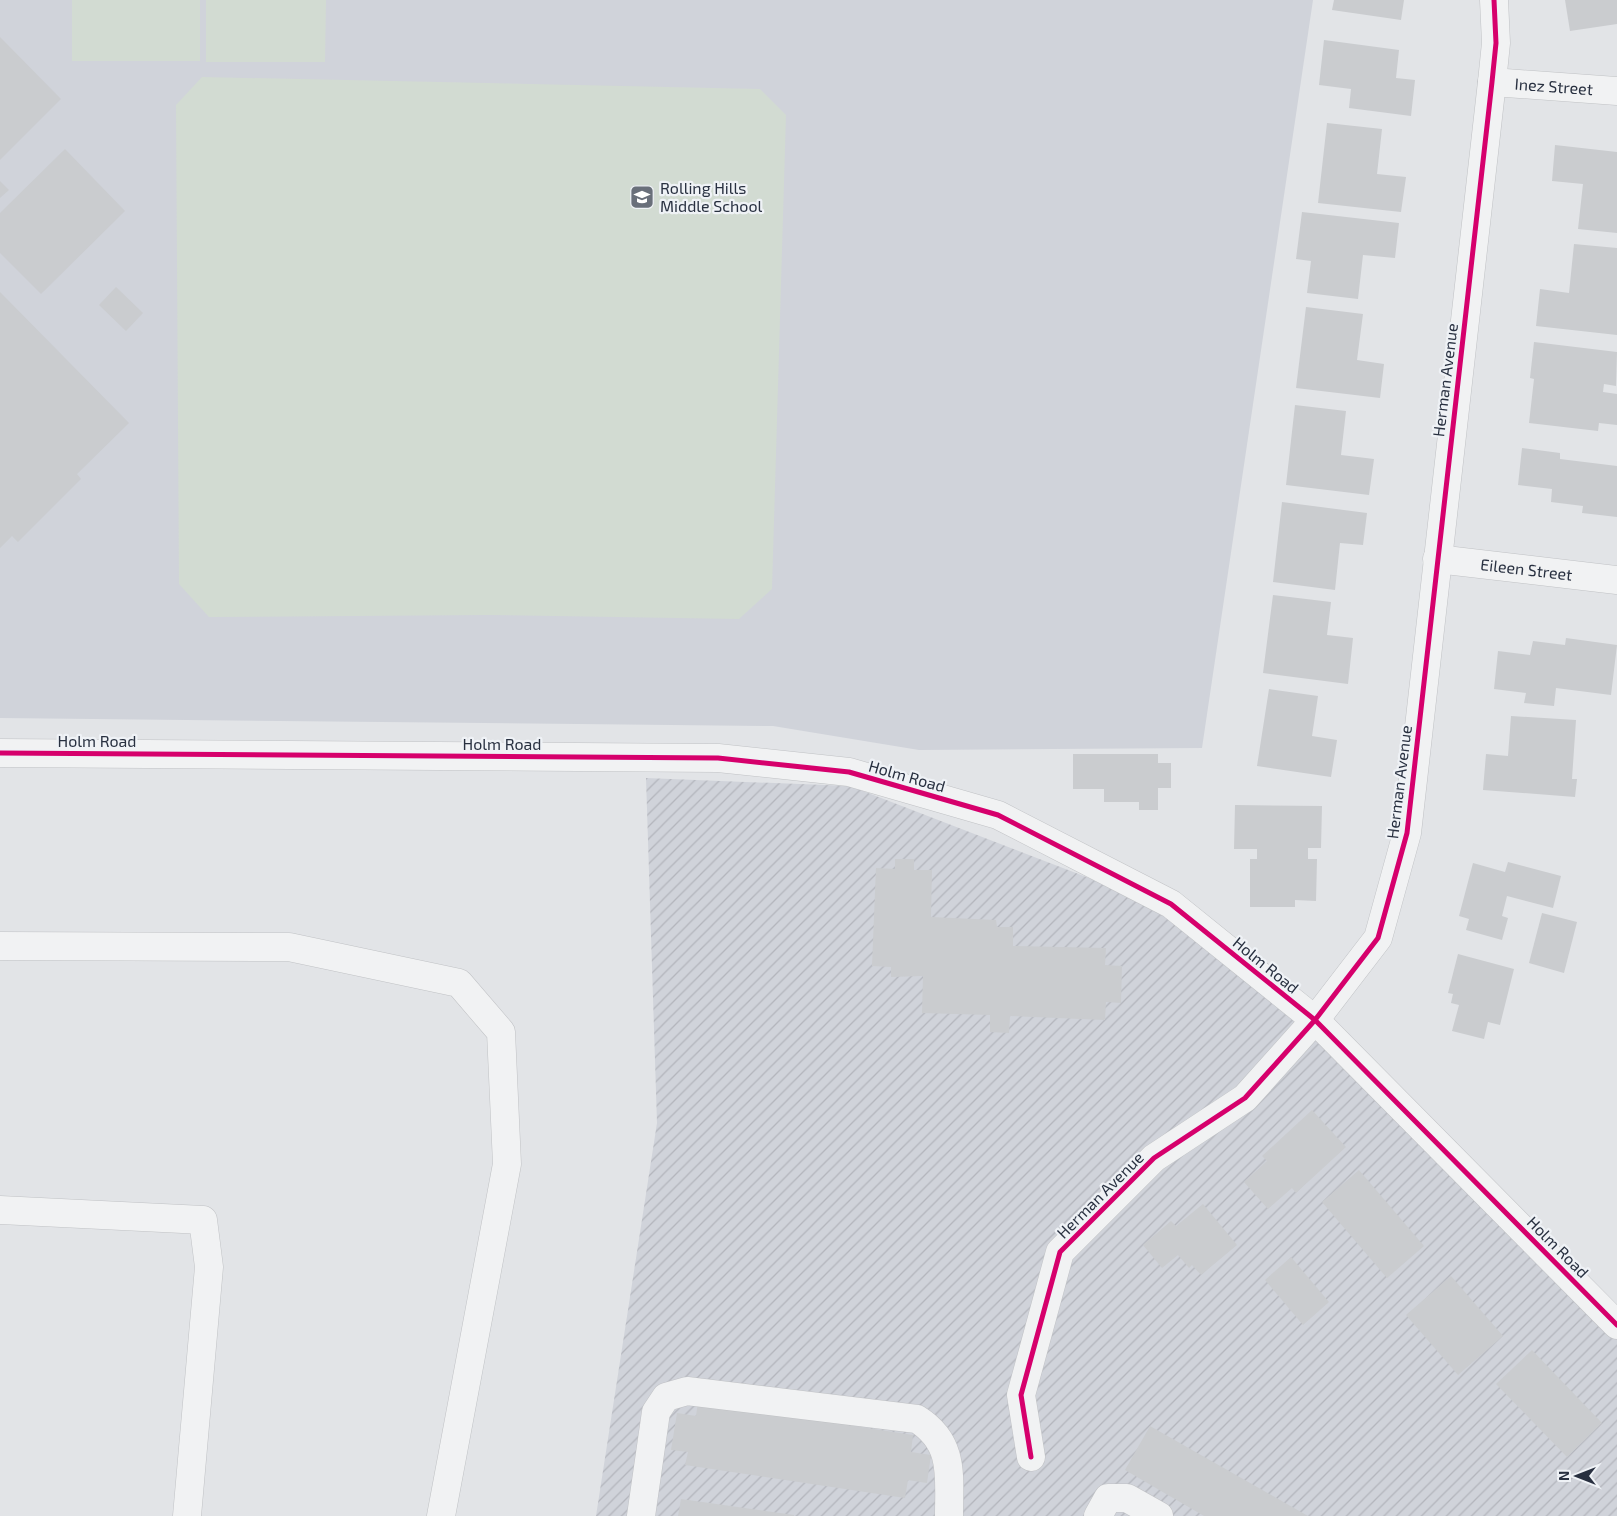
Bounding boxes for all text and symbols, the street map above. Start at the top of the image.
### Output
street label: Inez Street [1514,74,1594,98]
place label: Rolling Hills Middle School [660,178,763,215]
school or university icon: Rolling Hills Middle School [629,184,655,210]
street label: Herman Avenue [1428,322,1461,438]
street label: Eileen Street [1480,554,1573,584]
street label: Herman Avenue [1382,724,1415,840]
street label: Holm Road [58,731,136,750]
street label: Holm Road [463,734,541,753]
street label: Holm Road [867,756,948,796]
street label: Holm Road [1230,932,1303,997]
street label: Herman Avenue [1052,1147,1147,1242]
street label: Holm Road [1524,1212,1593,1281]
north arrow [1552,1451,1602,1501]
text: N [1555,1471,1572,1481]

